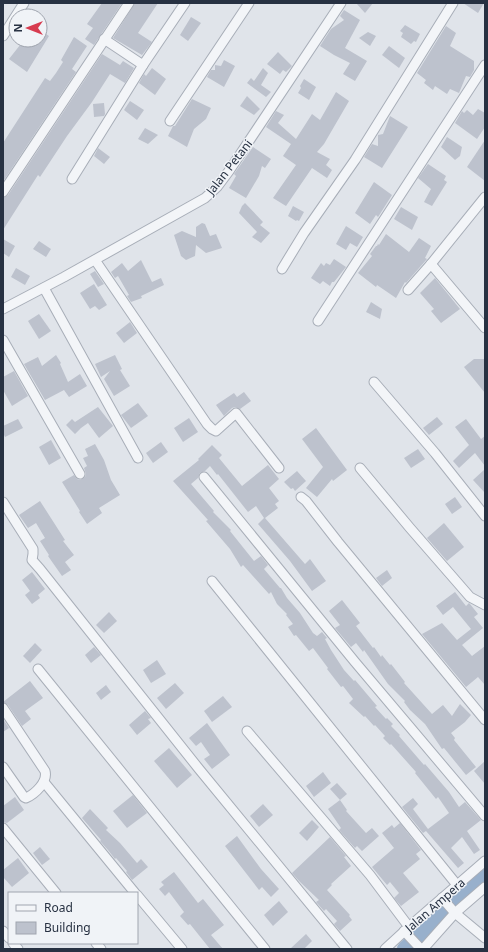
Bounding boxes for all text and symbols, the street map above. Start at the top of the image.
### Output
north arrow [8,8,48,48]
text: N [10,24,25,32]
street label: Jalan Petani [201,136,256,199]
street label: Jalan Ampera [400,874,469,937]
legend [8,892,138,944]
text: Road [44,899,73,916]
text: Building [44,919,91,936]

